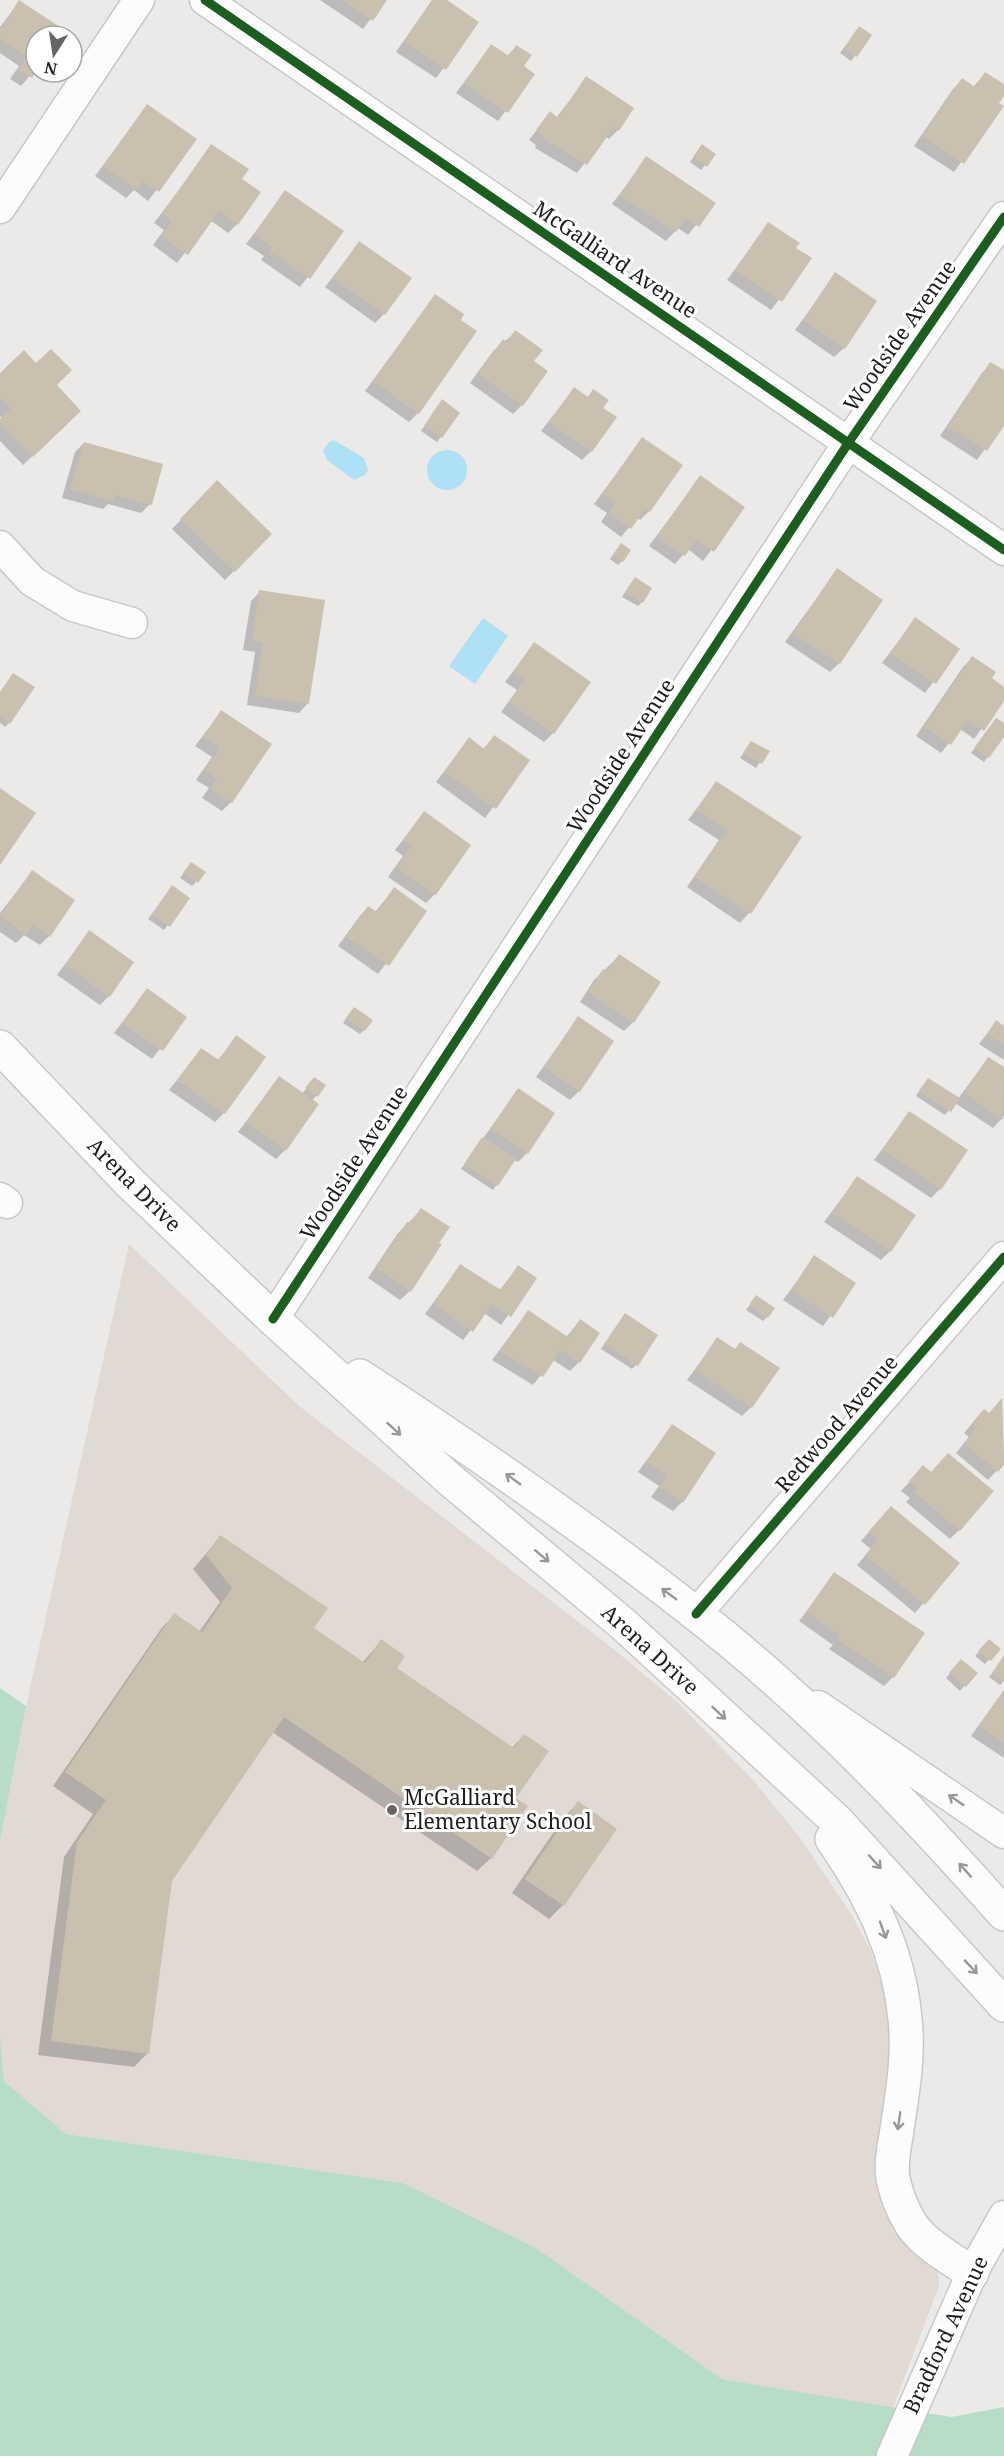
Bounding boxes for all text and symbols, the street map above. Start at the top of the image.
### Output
north arrow [24,24,84,84]
text: N [42,57,59,81]
street label: McGalliard Avenue [528,194,703,324]
street label: Woodside Avenue [836,254,962,417]
street label: Woodside Avenue [560,673,681,838]
street label: Woodside Avenue [293,1080,414,1245]
street label: Arena Drive [82,1131,188,1237]
street label: Redwood Avenue [769,1349,904,1498]
one-way arrow [386,1422,401,1436]
one-way arrow [505,1472,521,1485]
one-way arrow [534,1549,549,1563]
one-way arrow [662,1588,678,1601]
street label: Arena Drive [596,1598,705,1700]
one-way arrow [712,1706,727,1720]
place label: McGalliard Elementary School [404,1783,592,1835]
one-way arrow [948,1794,964,1806]
marker: McGalliard Elementary School [385,1803,399,1817]
one-way arrow [868,1854,882,1869]
one-way arrow [958,1863,972,1878]
one-way arrow [879,1920,890,1939]
one-way arrow [964,1959,978,1974]
one-way arrow [893,2111,904,2130]
street label: Bradford Avenue [896,2251,994,2418]

